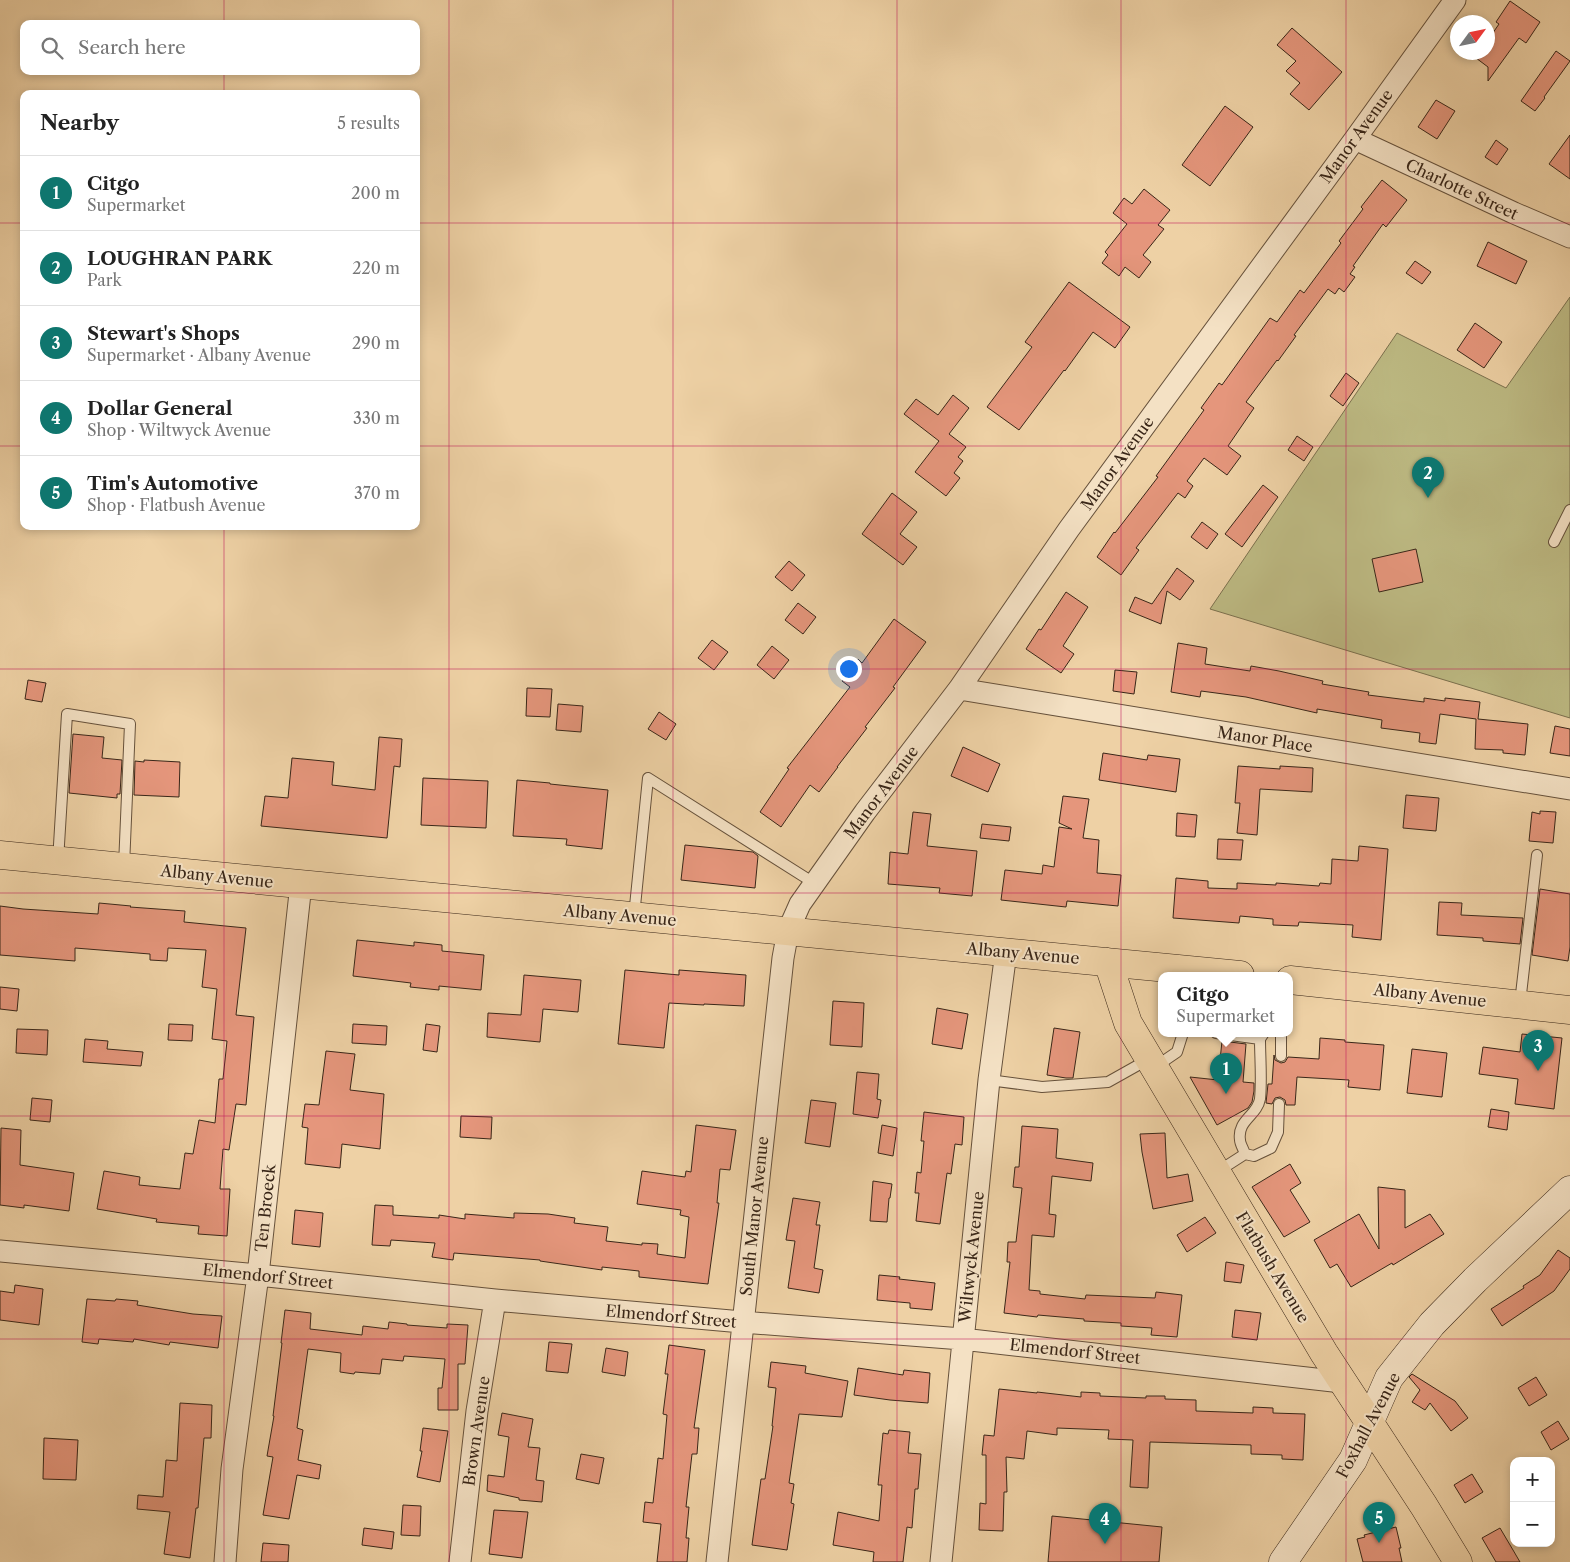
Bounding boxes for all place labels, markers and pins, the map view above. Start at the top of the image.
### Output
pin: 2 [1412,457,1444,498]
pin: 3 [1522,1030,1554,1071]
pin: 1 [1210,1053,1242,1094]
pin: 5 [1363,1502,1395,1543]
pin: 4 [1089,1503,1121,1544]

